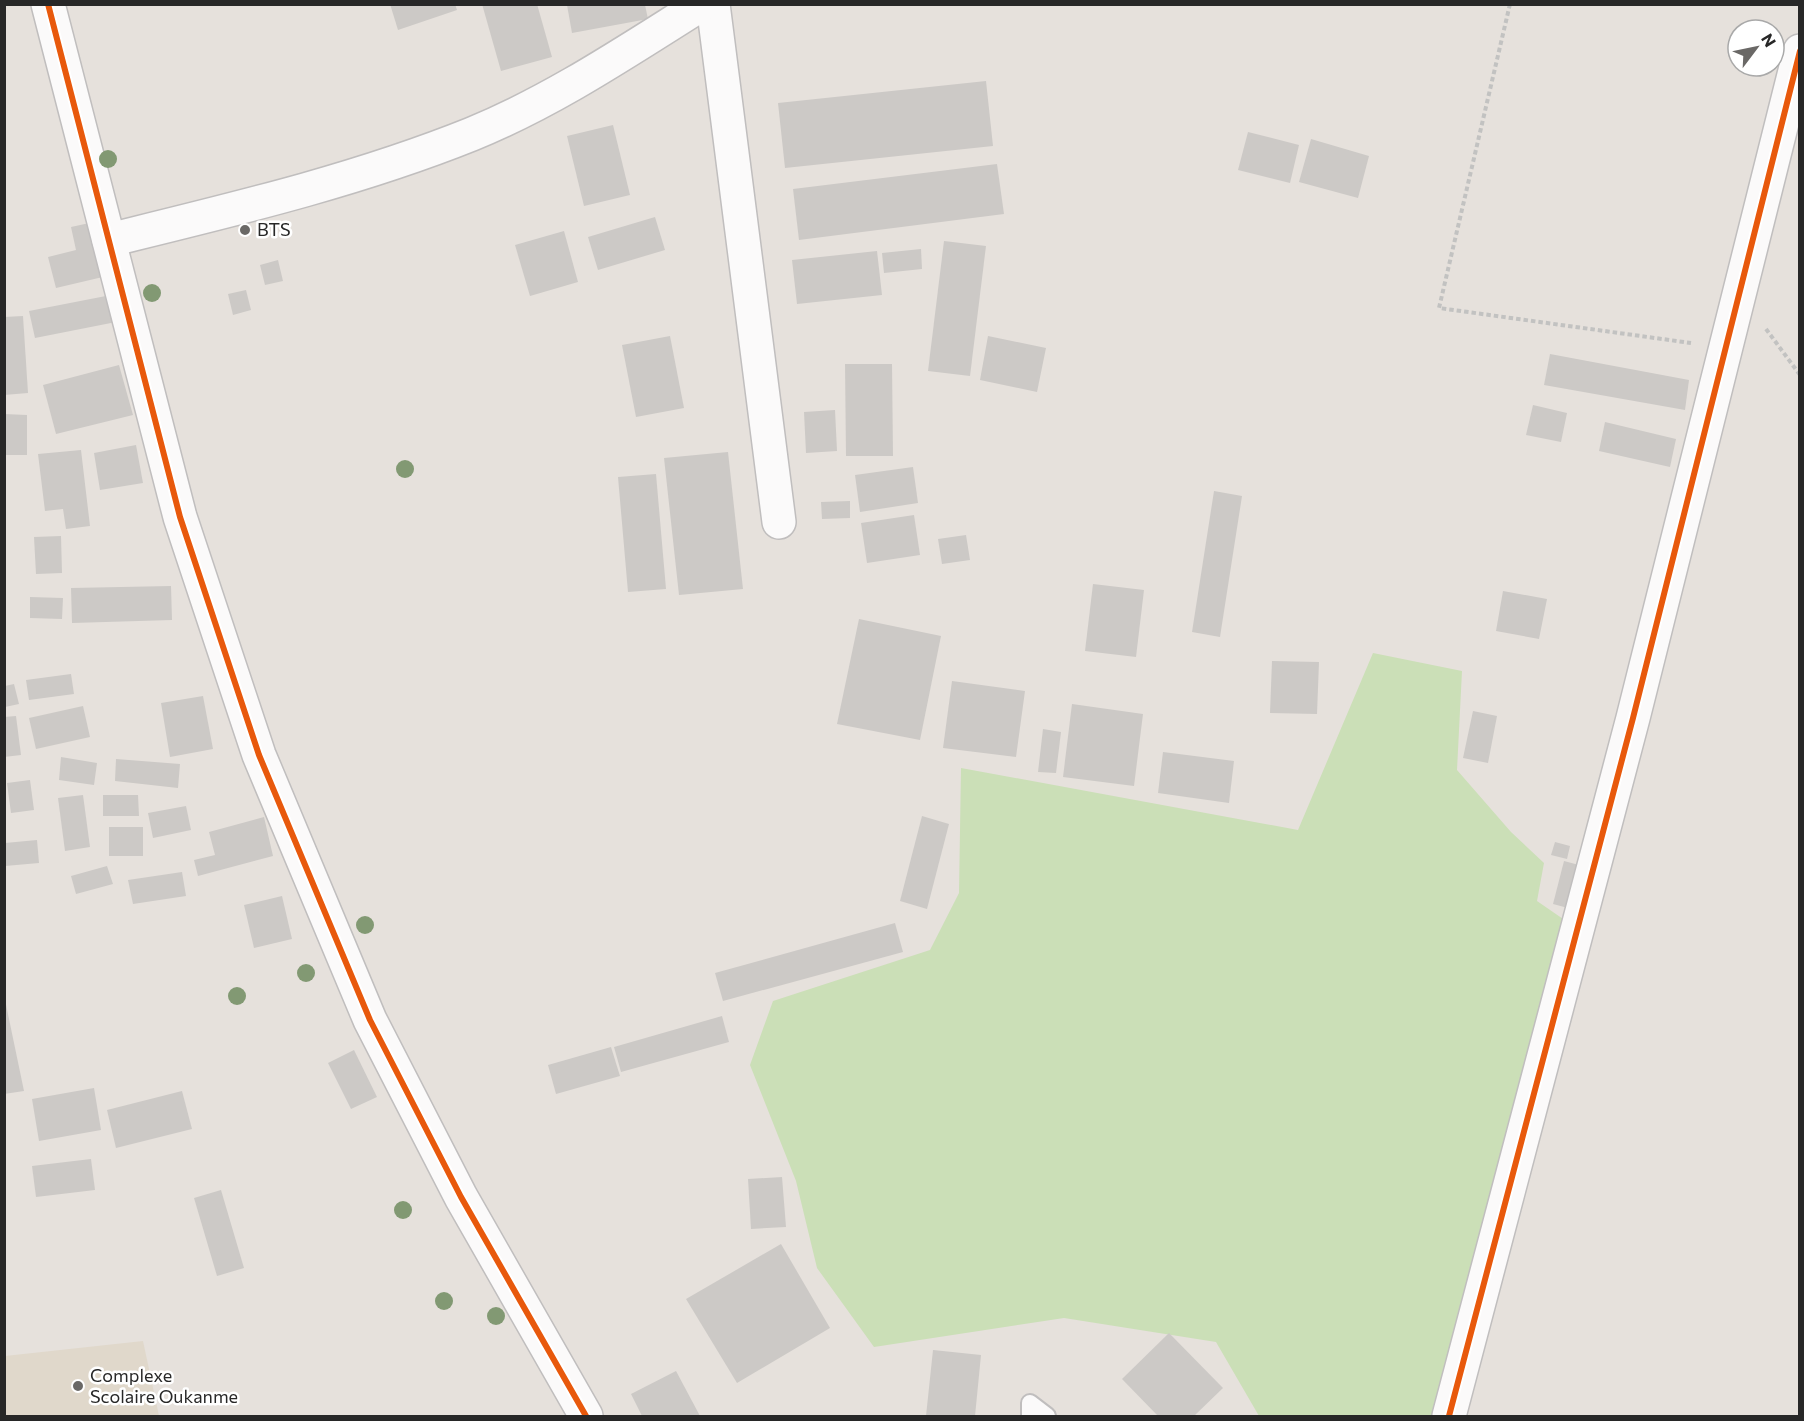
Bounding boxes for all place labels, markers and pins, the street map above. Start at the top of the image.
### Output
place label: BTS [257,218,291,240]
marker: BTS [238,223,252,237]
place label: Complexe Scolaire Oukanme [90,1364,238,1407]
marker: Complexe Scolaire Oukanme [71,1379,85,1393]

